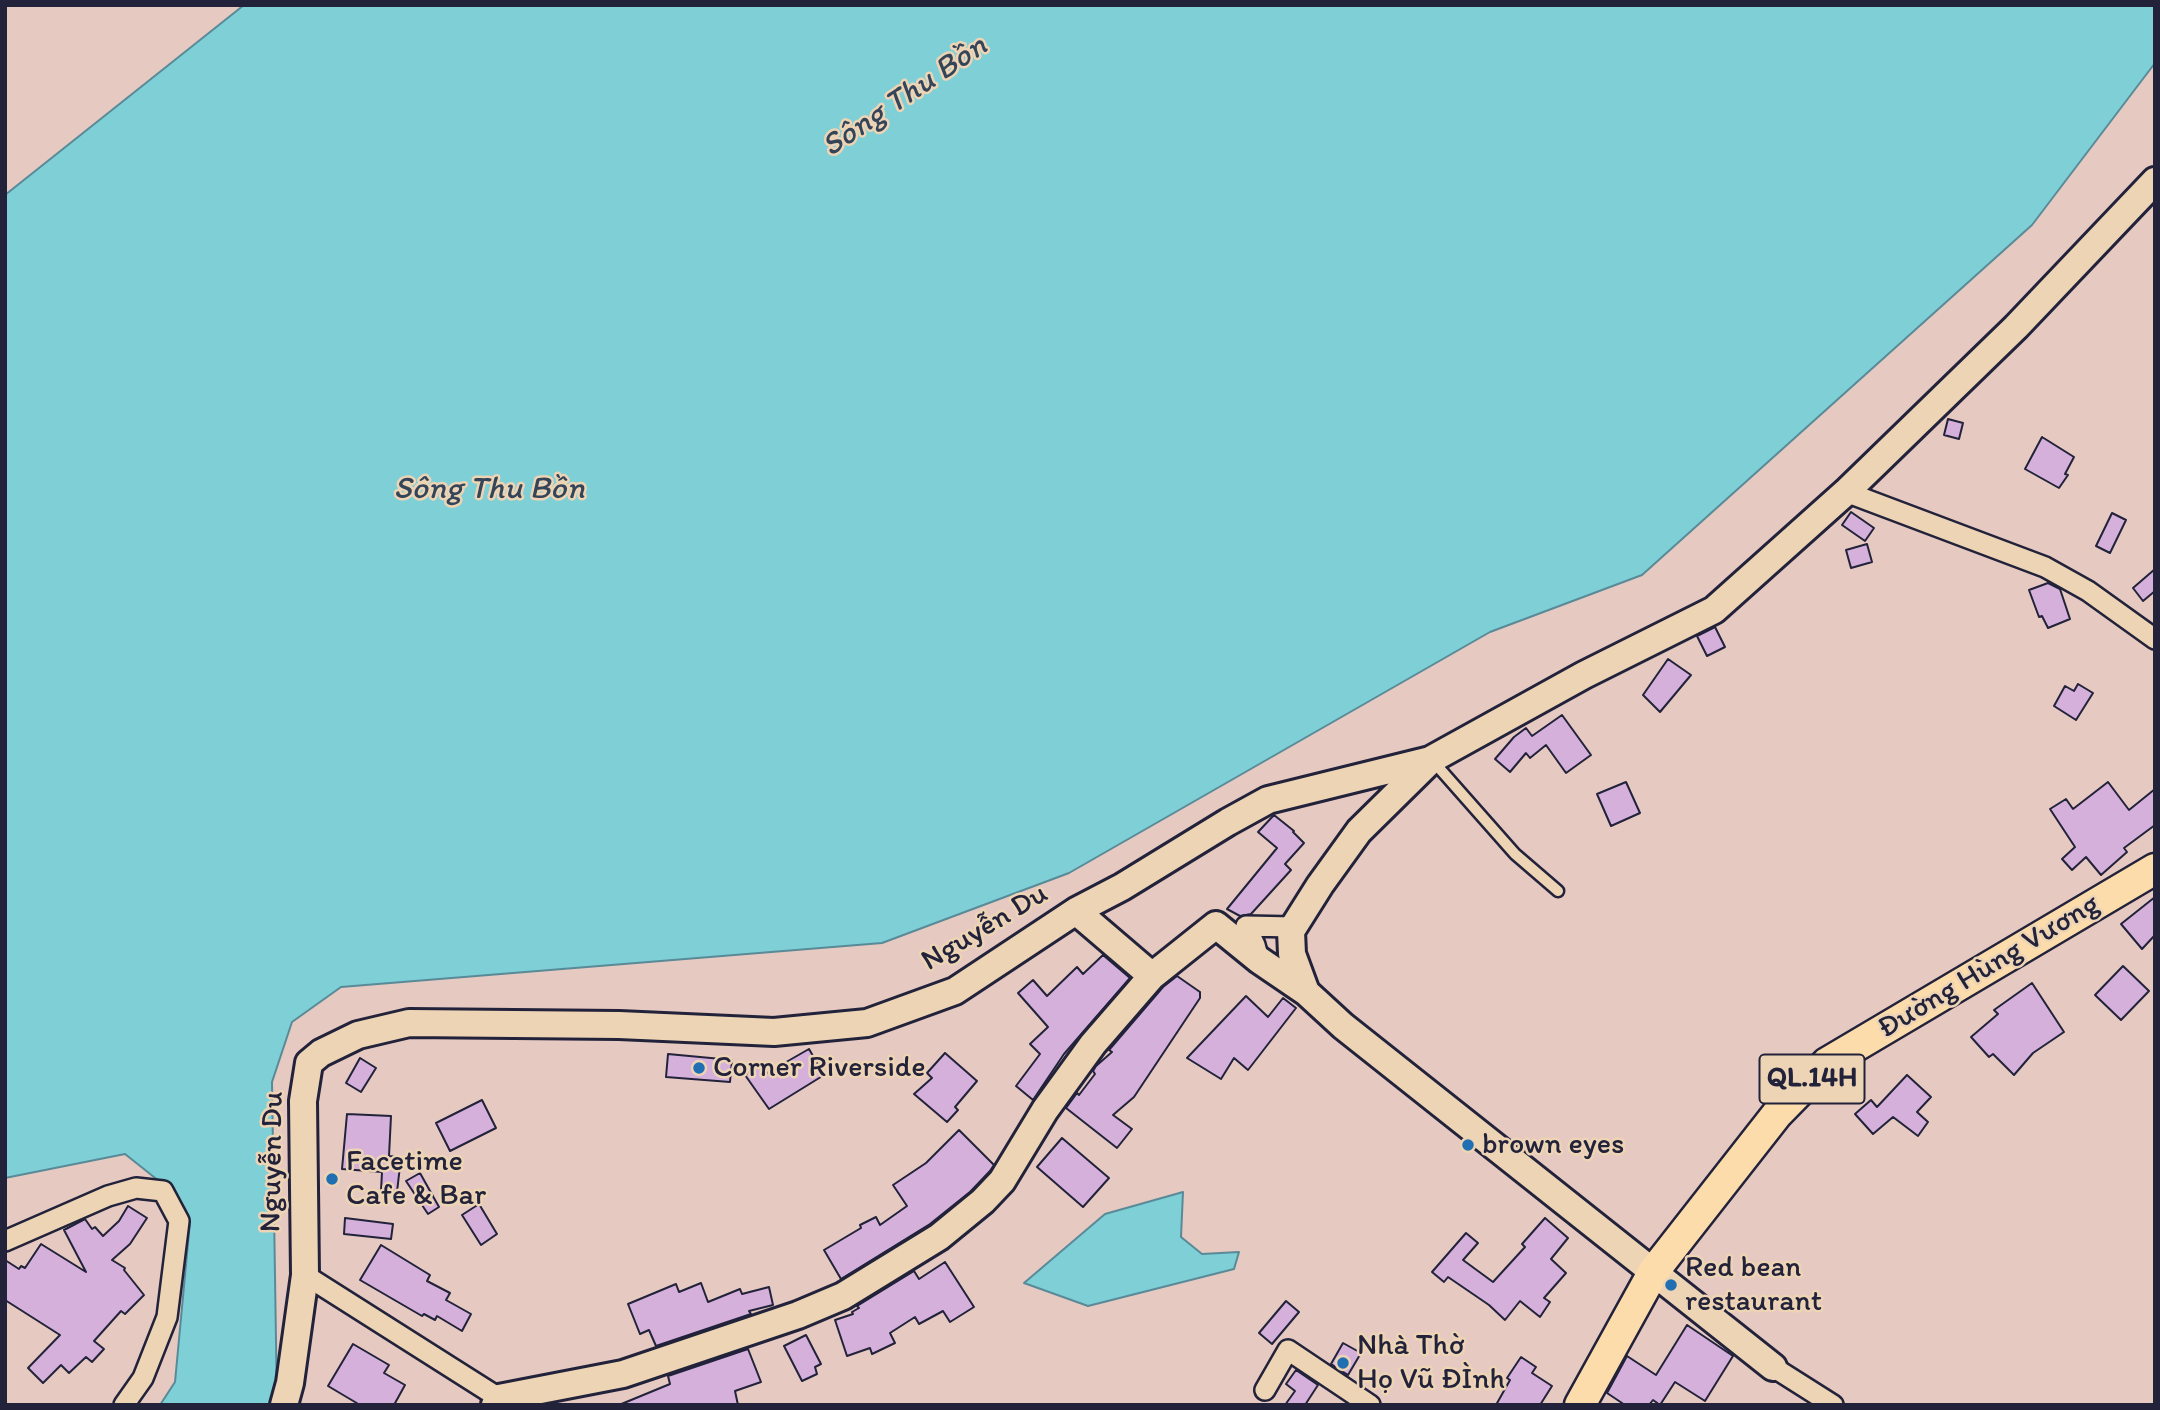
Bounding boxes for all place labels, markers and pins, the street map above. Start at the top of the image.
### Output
place label: Corner Riverside [713,1050,926,1086]
marker: Corner Riverside [691,1060,707,1076]
place label: brown eyes [1482,1127,1624,1163]
marker: brown eyes [1460,1137,1476,1153]
place label: Facetime Cafe & Bar [346,1144,486,1214]
marker: Facetime Cafe & Bar [324,1171,340,1187]
place label: Red bean restaurant [1685,1250,1822,1320]
marker: Red bean restaurant [1663,1277,1679,1293]
place label: Nhà Thờ Họ Vũ ĐÌnh [1357,1328,1505,1398]
marker: Nhà Thờ Họ Vũ ĐÌnh [1335,1355,1351,1371]

